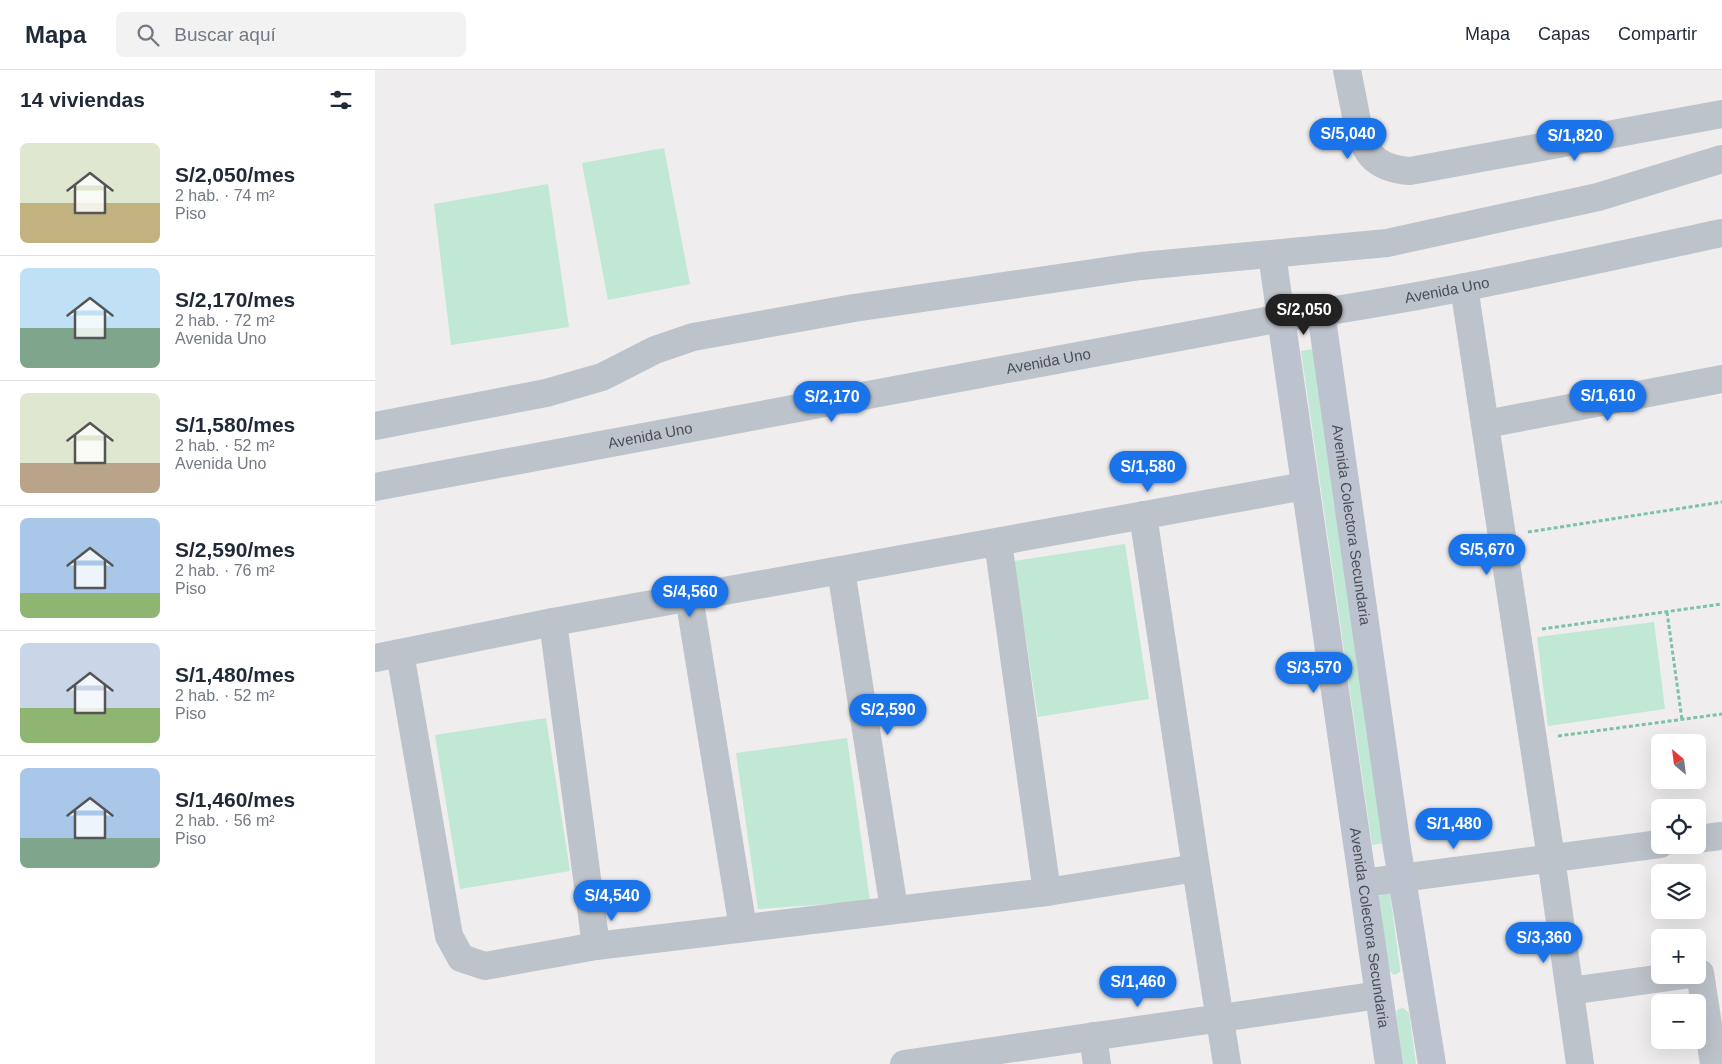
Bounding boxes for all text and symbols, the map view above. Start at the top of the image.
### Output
search box [116,12,466,57]
text: Mapa [25,21,86,48]
icon: search [134,21,162,49]
text: Buscar aquí [174,24,276,45]
text: Mapa [1465,24,1510,44]
text: Capas [1538,24,1590,44]
text: Compartir [1618,24,1697,44]
icon: filters [327,86,355,114]
text: 14 viviendas [20,88,145,111]
pin: S/5,040 [1302,118,1394,160]
pin: S/1,820 [1529,119,1621,162]
text: S/5,040 [1320,125,1376,142]
text: S/1,820 [1547,127,1603,144]
icon: home [60,163,120,223]
text: S/2,050/mes [175,163,295,186]
text: 2 hab. · 74 m² [175,187,275,204]
text: Piso [175,205,206,222]
street label: Avenida Uno [1403,273,1491,306]
icon: home [60,288,120,348]
text: S/2,170/mes [175,288,295,311]
pin: S/2,050 [1258,294,1350,336]
text: S/2,050 [1276,301,1332,318]
text: 2 hab. · 72 m² [175,312,275,329]
text: Avenida Uno [175,330,266,347]
street label: Avenida Uno [1005,345,1092,377]
pin: S/2,170 [786,380,878,423]
pin: S/1,610 [1562,380,1654,422]
text: S/1,610 [1580,387,1636,404]
text: S/2,170 [804,388,860,405]
icon: home [60,413,120,473]
text: S/1,580/mes [175,413,295,436]
street label: Avenida Uno [607,419,694,451]
street label: Avenida Colectora Secundaria [1329,423,1374,627]
text: 2 hab. · 52 m² [175,437,275,454]
pin: S/1,580 [1102,450,1194,493]
text: Avenida Uno [175,455,266,472]
text: S/1,580 [1120,458,1176,475]
pin: S/5,670 [1441,534,1533,576]
icon: home [60,538,120,598]
text: S/2,590/mes [175,538,295,561]
text: S/5,670 [1459,541,1515,558]
text: 2 hab. · 76 m² [175,562,275,579]
pin: S/4,560 [644,576,736,618]
text: Piso [175,580,206,597]
text: S/4,560 [662,583,718,600]
pin: S/3,570 [1268,652,1360,694]
text: S/3,570 [1286,659,1342,676]
icon: home [60,663,120,723]
text: S/1,480/mes [175,663,295,686]
text: 2 hab. · 52 m² [175,687,275,704]
pin: S/2,590 [842,694,934,736]
text: S/2,590 [860,701,916,718]
text: Piso [175,705,206,722]
north arrow [1651,734,1706,789]
map controls [1651,734,1706,1049]
icon: home [60,788,120,848]
text: S/1,460/mes [175,788,295,811]
button: locate [1651,799,1706,854]
pin: S/1,480 [1408,808,1500,850]
text: 2 hab. · 56 m² [175,812,275,829]
text: S/1,480 [1426,815,1482,832]
street label: Avenida Colectora Secundaria [1347,826,1393,1030]
text: Piso [175,830,206,847]
button: layers [1651,864,1706,919]
pin: S/4,540 [566,880,658,922]
text: S/4,540 [584,887,640,904]
pin: S/3,360 [1498,922,1590,964]
text: S/3,360 [1516,929,1572,946]
button: + [1651,929,1706,984]
pin: S/1,460 [1092,966,1184,1008]
text: S/1,460 [1110,973,1166,990]
button: − [1651,994,1706,1049]

